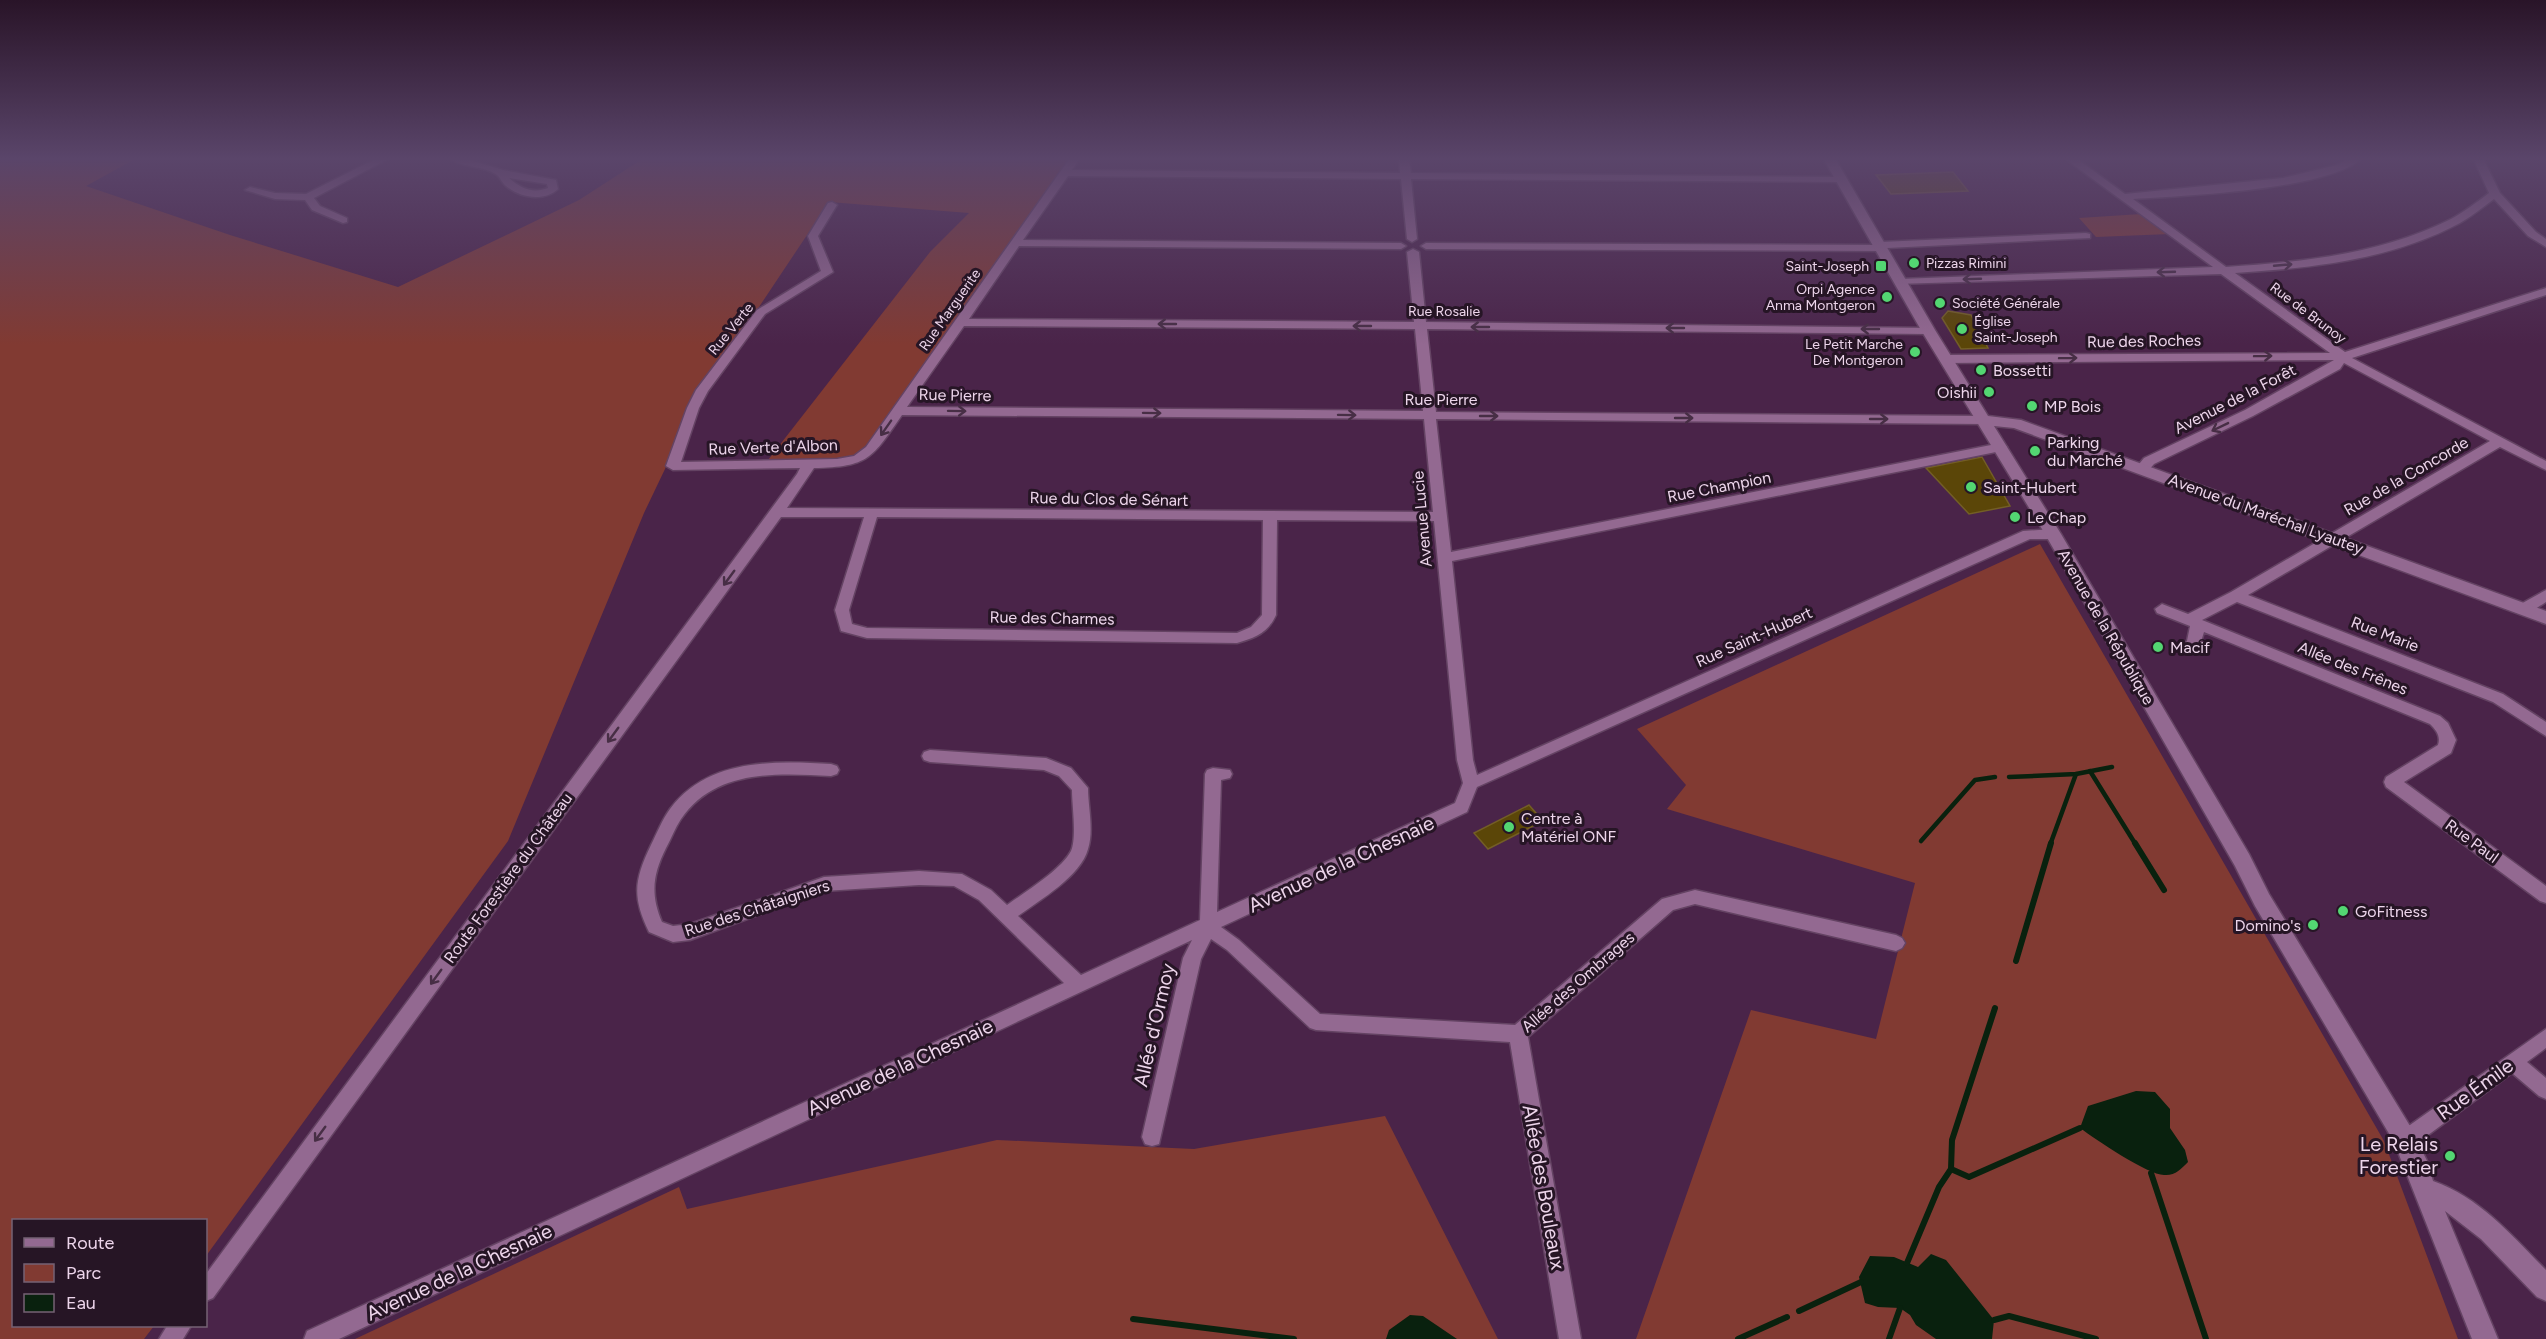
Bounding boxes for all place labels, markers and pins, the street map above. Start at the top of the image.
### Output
place label: Pizzas Rimini [1926,255,2006,272]
marker: Pizzas Rimini [1907,256,1921,270]
place label: Saint-Joseph [1785,258,1869,275]
marker: Saint-Joseph [1874,259,1888,273]
place label: Orpi Agence Anma Montgeron [1766,281,1875,314]
marker: Orpi Agence Anma Montgeron [1880,290,1894,304]
place label: Société Générale [1952,295,2060,312]
marker: Société Générale [1933,296,1947,310]
place label: Église Saint-Joseph [1974,313,2058,346]
marker: Église Saint-Joseph [1955,322,1969,336]
place label: Le Petit Marche De Montgeron [1805,336,1903,369]
marker: Le Petit Marche De Montgeron [1908,345,1922,359]
place label: Bossetti [1993,361,2052,380]
marker: Bossetti [1974,363,1988,377]
place label: Oishii [1937,383,1977,402]
marker: Oishii [1982,385,1996,399]
place label: MP Bois [2044,397,2101,416]
marker: MP Bois [2025,399,2039,413]
place label: Parking du Marché [2047,433,2123,470]
marker: Parking du Marché [2028,444,2042,458]
place label: Saint-Hubert [1983,478,2077,497]
marker: Saint-Hubert [1964,480,1978,494]
place label: Le Chap [2027,508,2086,527]
marker: Le Chap [2008,510,2022,524]
place label: Macif [2170,638,2210,657]
marker: Macif [2151,640,2165,654]
place label: Centre à Matériel ONF [1521,809,1617,846]
marker: Centre à Matériel ONF [1502,820,1516,834]
place label: GoFitness [2355,902,2427,921]
marker: GoFitness [2336,904,2350,918]
place label: Domino's [2235,916,2301,935]
marker: Domino's [2306,918,2320,932]
place label: Le Relais Forestier [2359,1132,2438,1179]
marker: Le Relais Forestier [2443,1149,2457,1163]

